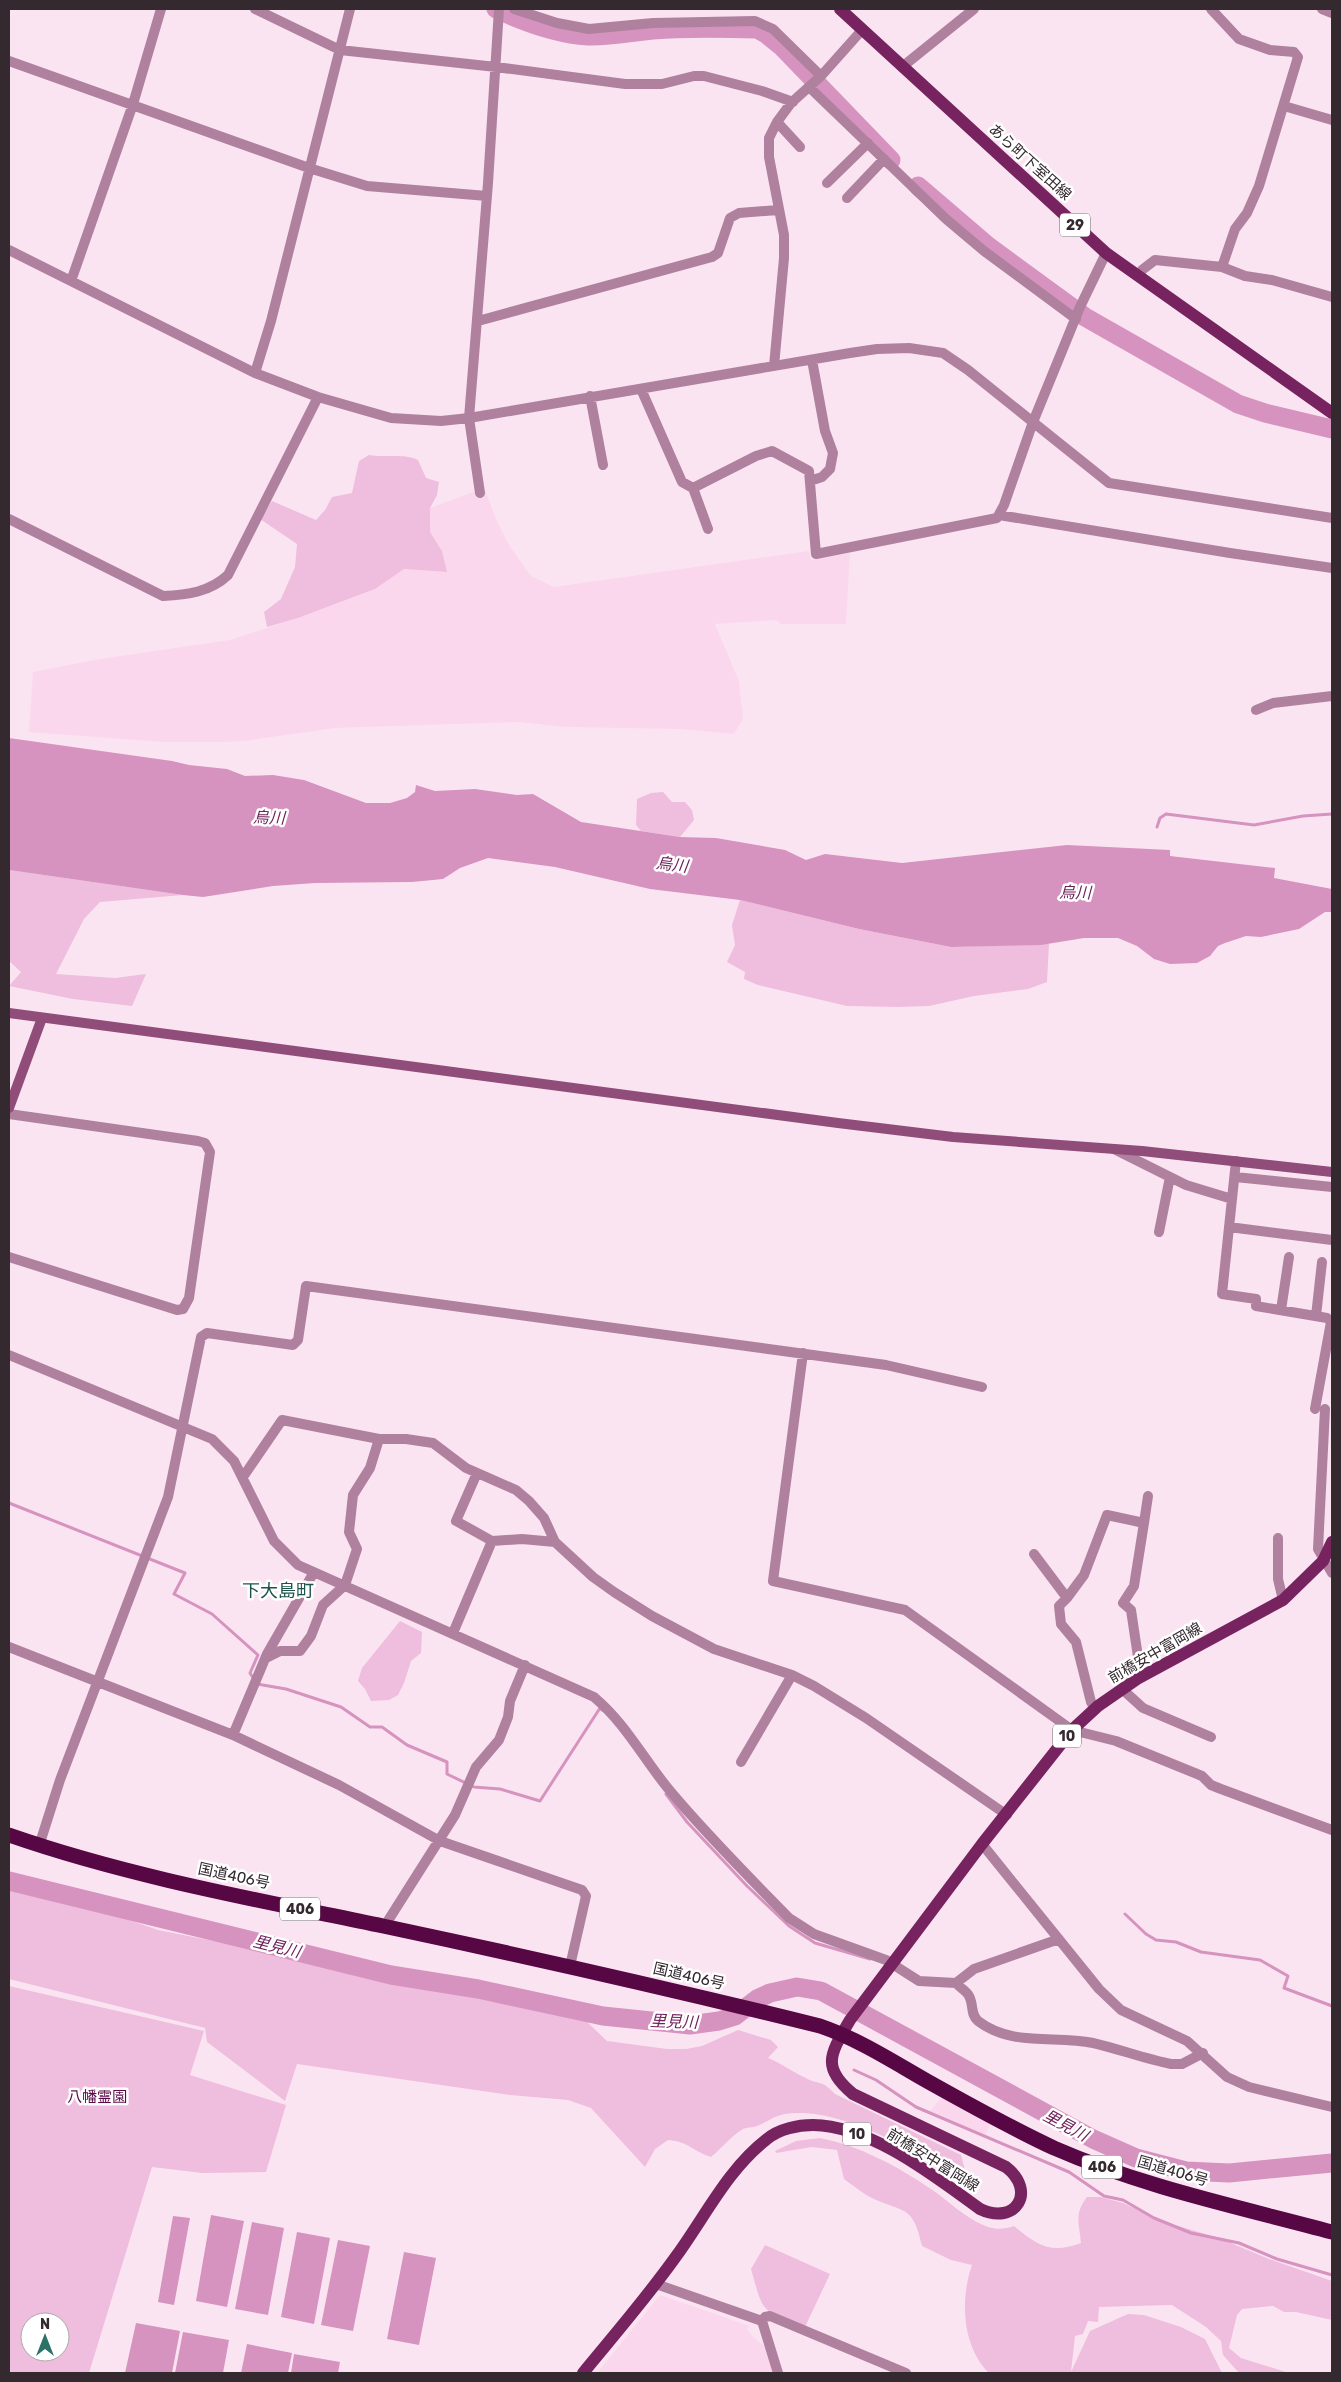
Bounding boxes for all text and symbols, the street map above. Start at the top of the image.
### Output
street label: あら町下室田線 [985,120,1075,204]
road number: 29 [1060,214,1090,236]
water label: 烏川 [253,807,287,828]
water label: 烏川 [655,853,691,876]
water label: 烏川 [1059,883,1093,902]
district label: 下大島町 [242,1580,314,1602]
street label: 前橋安中富岡線 [1105,1619,1205,1687]
road number: 10 [1053,1724,1081,1748]
street label: 国道406号 [196,1860,272,1892]
road number: 406 [280,1898,320,1920]
water label: 里見川 [251,1931,304,1962]
street label: 国道406号 [651,1959,727,1993]
water label: 里見川 [650,2011,700,2032]
park label: 八幡霊園 [67,2088,127,2106]
water label: 里見川 [1040,2106,1093,2146]
road number: 10 [843,2122,871,2146]
street label: 前橋安中富岡線 [884,2125,982,2195]
street label: 国道406号 [1135,2152,1211,2190]
road number: 406 [1082,2156,1122,2178]
north arrow [20,2312,70,2362]
text: N [40,2316,50,2333]

